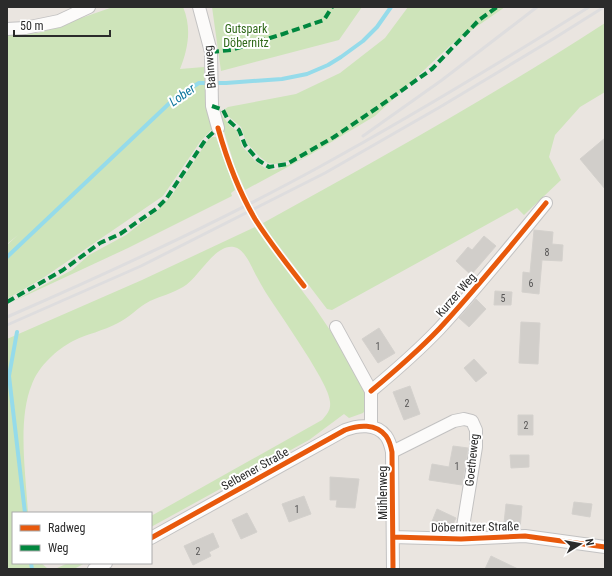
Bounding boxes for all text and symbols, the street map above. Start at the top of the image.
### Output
scale bar [14,12,110,38]
text: 50 m [20,19,44,33]
park label: Gutspark Döbernitz [223,22,269,50]
street label: Bahnweg [201,45,219,89]
water label: Lober [166,80,199,109]
house number: 8 [545,247,550,258]
street label: Kurzer Weg [433,270,479,320]
house number: 6 [529,278,534,289]
house number: 5 [501,293,506,304]
house number: 1 [376,341,380,352]
house number: 2 [405,398,410,409]
house number: 2 [524,420,529,431]
street label: Goetheweg [462,433,482,487]
street label: Selbener Straße [219,445,291,493]
house number: 1 [455,461,459,472]
street label: Mühlenweg [376,466,390,520]
house number: 1 [295,504,299,515]
legend [12,512,152,564]
street label: Döbernitzer Straße [431,519,520,535]
text: Radweg [48,521,85,535]
north arrow [560,524,600,564]
text: N [582,538,596,547]
text: Weg [48,541,69,555]
house number: 2 [196,546,201,557]

